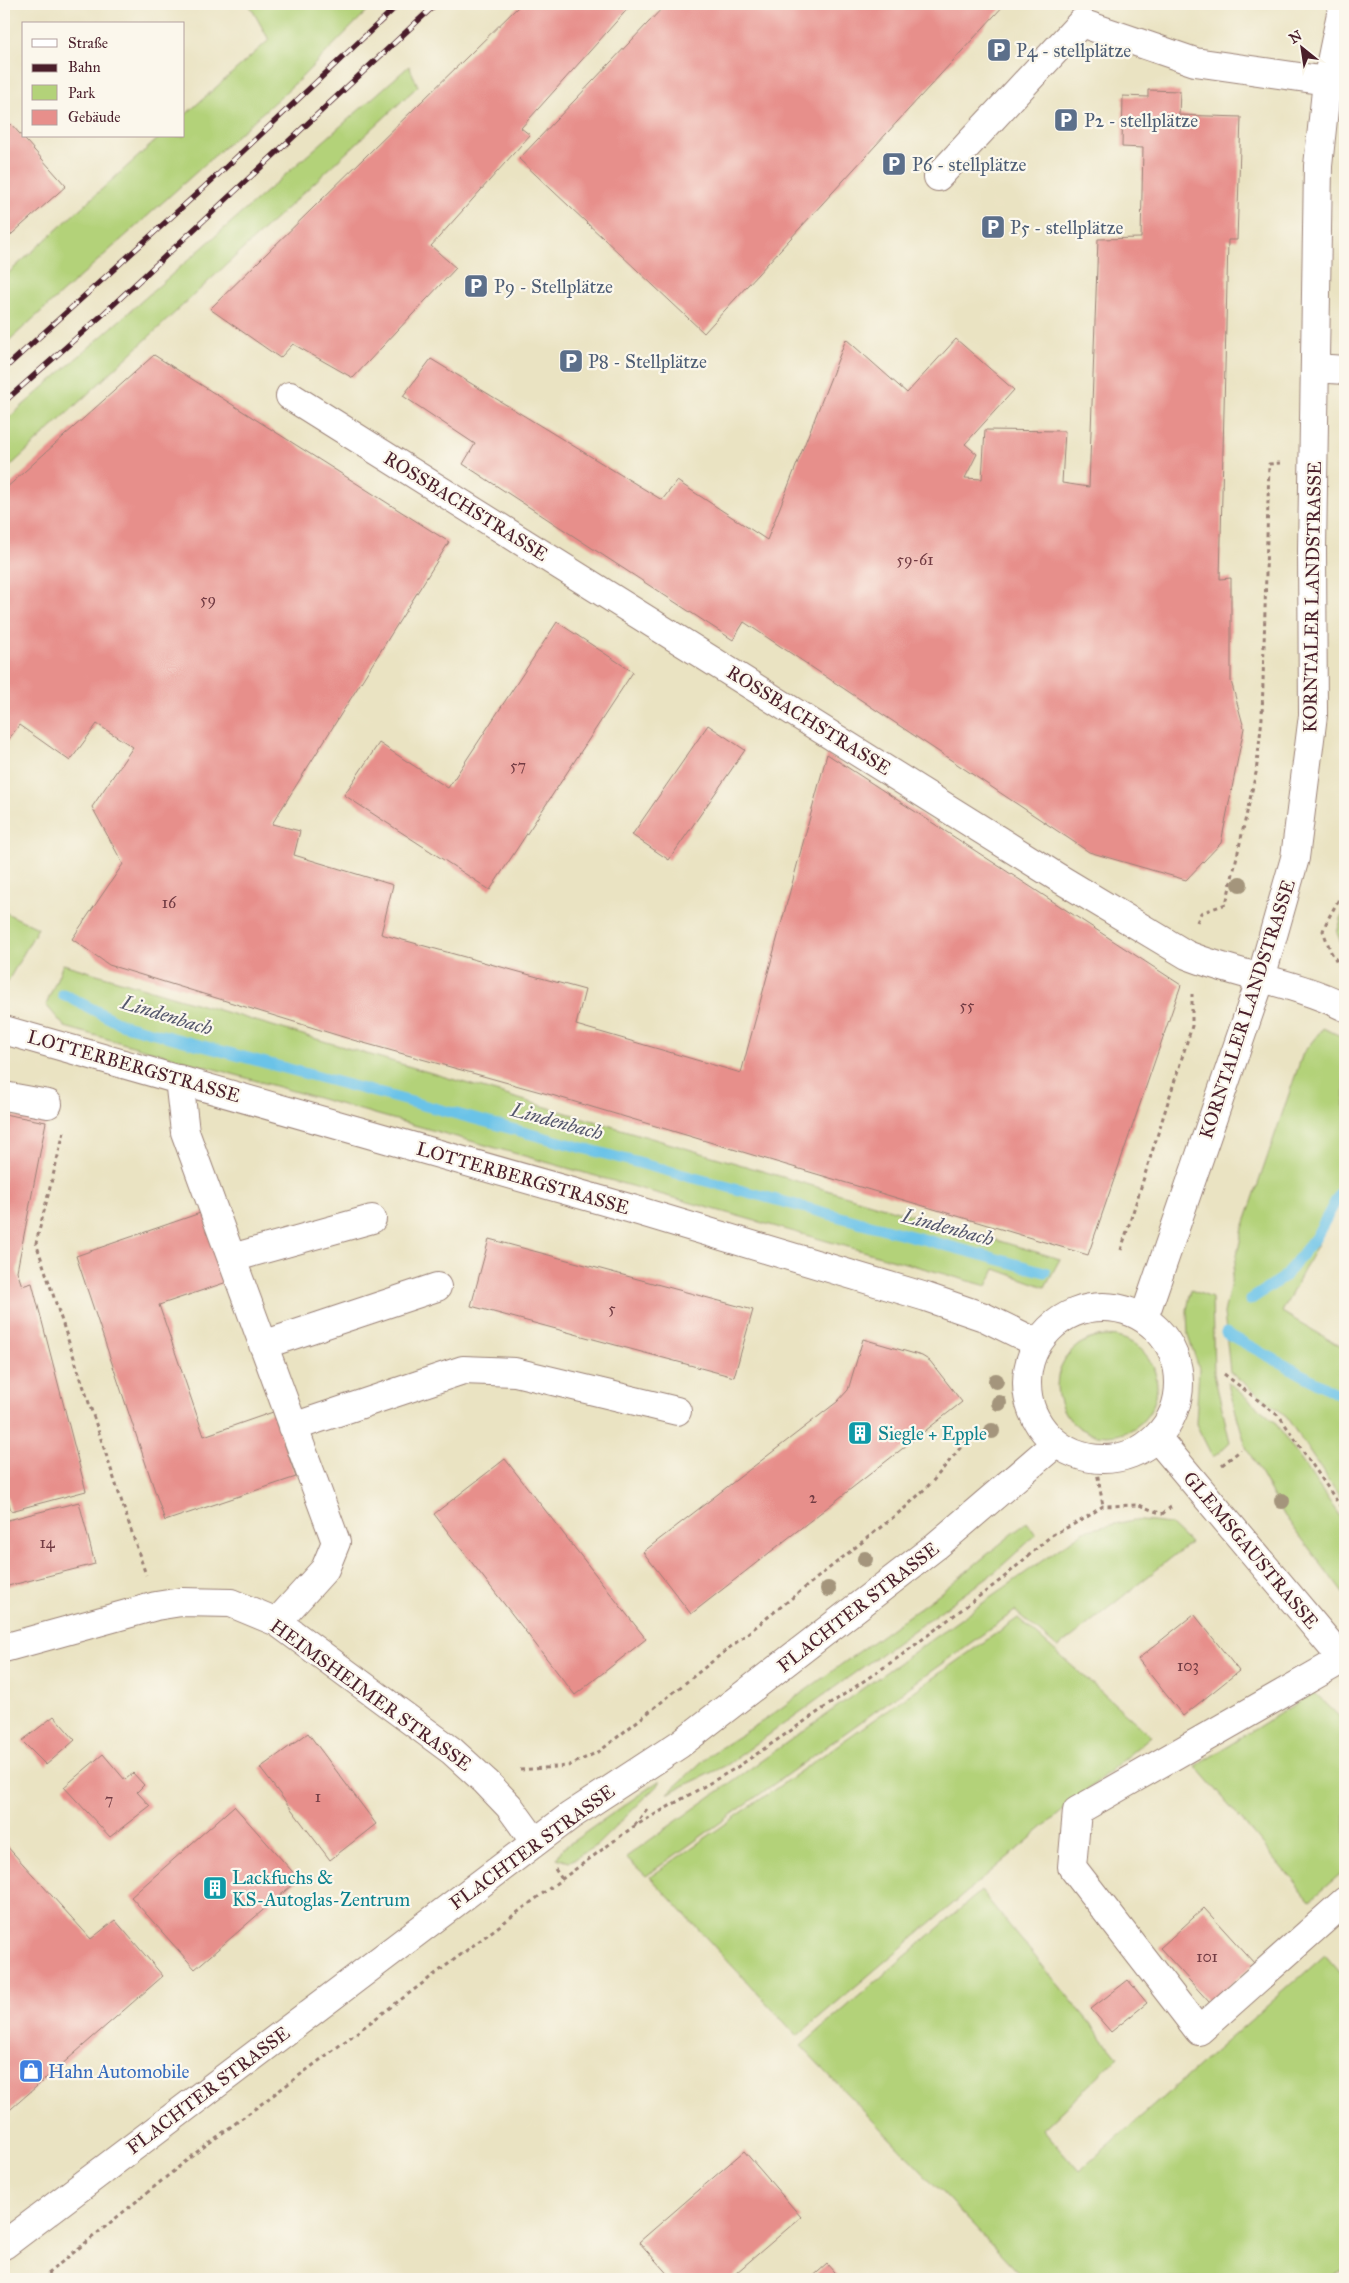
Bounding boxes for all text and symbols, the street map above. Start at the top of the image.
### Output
legend [22,22,185,138]
north arrow [1276,22,1326,72]
text: N [1286,27,1305,48]
text: Straße [68,34,108,52]
parking icon: P4 - stellplätze [986,37,1012,63]
place label: P4 - stellplätze [1016,39,1131,62]
text: Bahn [68,58,101,76]
text: Park [68,84,95,102]
parking icon: P2 - stellplätze [1053,107,1079,133]
text: Gebäude [68,108,121,126]
place label: P2 - stellplätze [1084,109,1198,132]
parking icon: P6 - stellplätze [881,151,907,177]
place label: P6 - stellplätze [912,153,1027,176]
parking icon: P5 - stellplätze [980,214,1006,240]
place label: P5 - stellplätze [1010,216,1124,239]
parking icon: P9 - Stellplätze [463,273,489,299]
place label: P9 - Stellplätze [494,275,613,298]
parking icon: P8 - Stellplätze [558,348,584,374]
place label: P8 - Stellplätze [588,350,707,373]
street label: ROSSBACHSTRASSE [380,446,553,566]
street label: KORNTALER LANDSTRASSE [1298,461,1326,733]
house number: 59-61 [896,550,934,569]
house number: 59 [200,590,216,609]
street label: ROSSBACHSTRASSE [723,660,896,780]
house number: 57 [510,756,526,775]
street label: KORNTALER LANDSTRASSE [1194,876,1300,1142]
house number: 16 [162,893,177,912]
water label: Lindenbach [117,989,216,1040]
house number: 55 [960,996,975,1015]
street label: LOTTERBERGSTRASSE [25,1025,243,1108]
water label: Lindenbach [507,1097,606,1145]
street label: LOTTERBERGSTRASSE [414,1137,632,1220]
water label: Lindenbach [898,1203,997,1251]
house number: 5 [608,1299,616,1318]
building icon: Siegle + Epple [847,1420,873,1446]
place label: Siegle + Epple [878,1422,987,1446]
street label: GLEMSGAUSTRASSE [1178,1467,1324,1634]
house number: 2 [809,1488,817,1507]
house number: 14 [39,1533,56,1552]
street label: FLACHTER STRASSE [773,1537,944,1677]
street label: HEIMSHEIMER STRASSE [266,1614,476,1776]
house number: 103 [1177,1656,1199,1675]
street label: FLACHTER STRASSE [445,1779,619,1915]
house number: 1 [315,1787,321,1806]
house number: 7 [105,1790,113,1809]
place label: Lackfuchs & KS-Autoglas-Zentrum [232,1866,410,1912]
building icon: Lackfuchs & KS-Autoglas-Zentrum [202,1875,228,1901]
house number: 101 [1196,1947,1218,1966]
street label: FLACHTER STRASSE [122,2021,294,2159]
shop icon: Hahn Automobile [18,2058,44,2084]
place label: Hahn Automobile [48,2060,190,2083]

